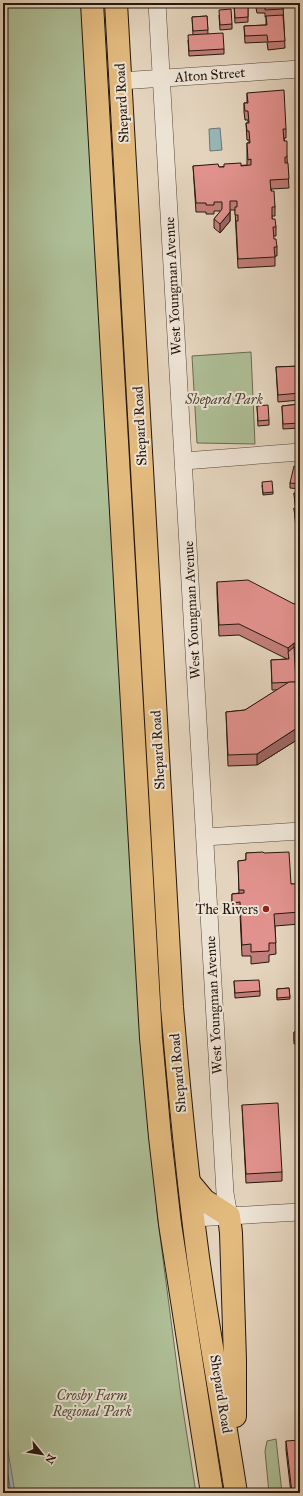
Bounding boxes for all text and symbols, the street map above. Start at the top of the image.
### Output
street label: Shepard Road [111,63,133,143]
street label: Alton Street [173,64,246,86]
street label: West Youngman Avenue [161,216,185,356]
street label: Shepard Road [129,386,151,466]
park label: Shepard Park [184,391,264,409]
street label: West Youngman Avenue [180,540,204,680]
street label: Shepard Road [147,710,169,790]
place label: The Rivers [196,901,258,918]
marker: The Rivers [261,904,271,914]
street label: West Youngman Avenue [202,935,226,1075]
street label: Shepard Road [166,1033,190,1113]
street label: Shepard Road [206,1353,236,1435]
park label: Crosby Farm Regional Park [51,1387,132,1420]
north arrow [22,1434,62,1474]
text: N [42,1451,58,1467]

